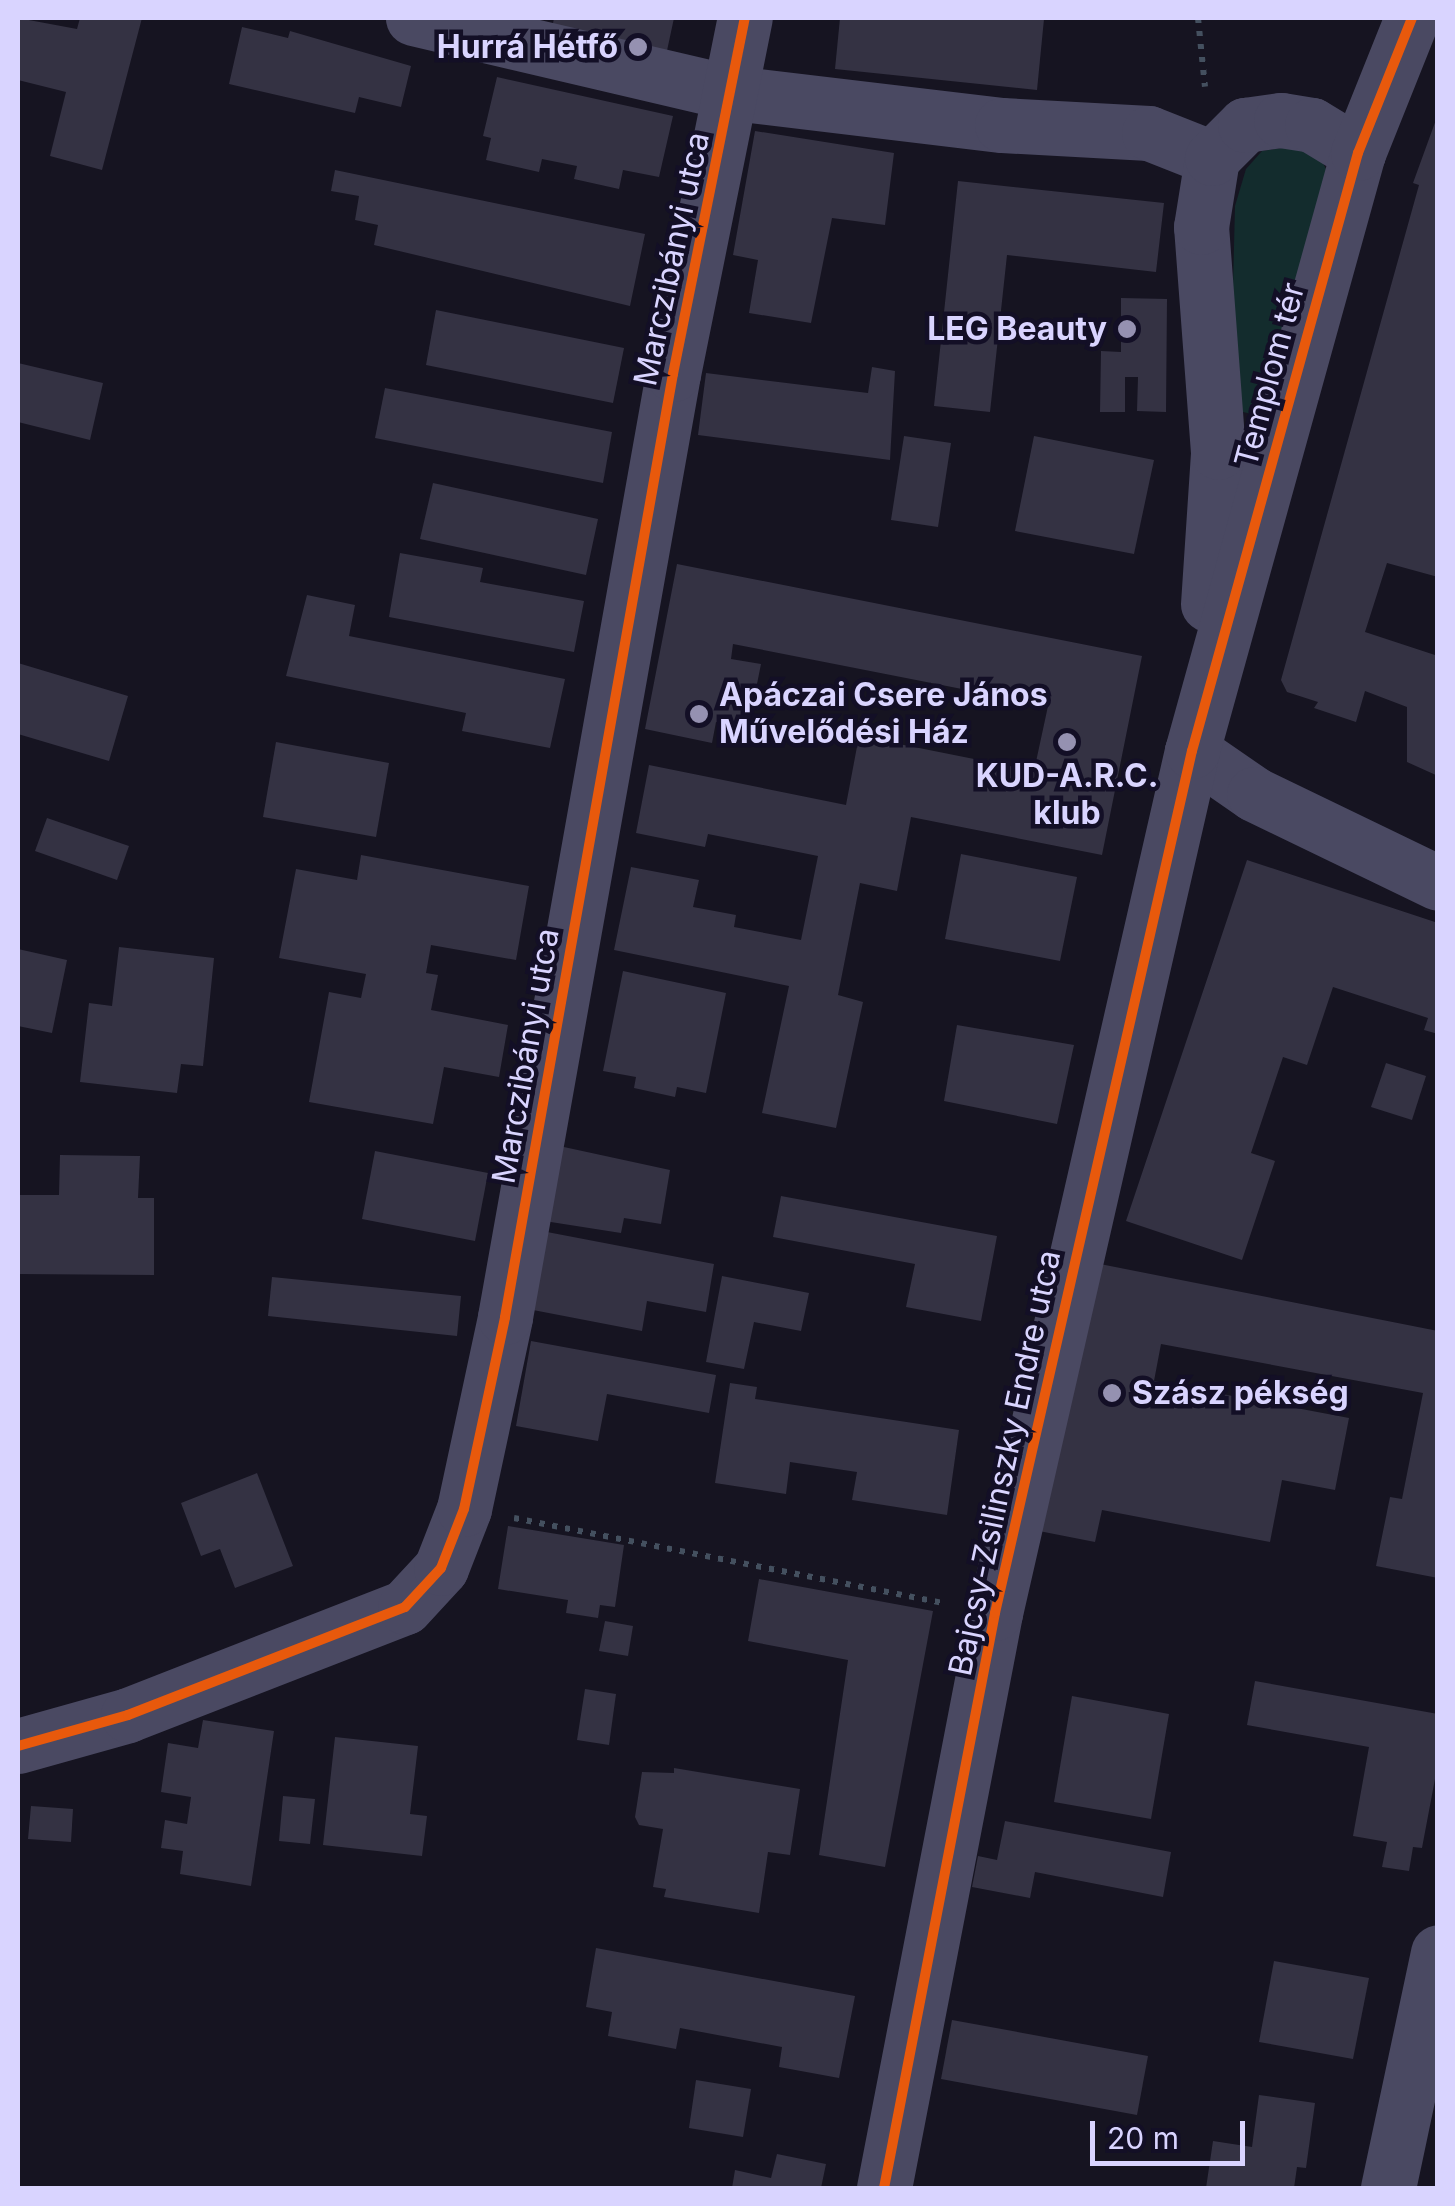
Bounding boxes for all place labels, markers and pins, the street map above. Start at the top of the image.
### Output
place label: Hurrá Hétfő [437,28,618,66]
marker: Hurrá Hétfő [627,36,649,58]
place label: LEG Beauty [927,310,1107,348]
marker: LEG Beauty [1116,318,1138,340]
place label: Apáczai Csere János Művelődési Ház [719,677,1048,752]
marker: Apáczai Csere János Művelődési Ház [688,703,710,725]
marker: KUD-A.R.C. klub [1056,731,1078,753]
place label: KUD-A.R.C. klub [976,758,1158,833]
place label: Szász pékség [1132,1374,1349,1412]
marker: Szász pékség [1101,1382,1123,1404]

